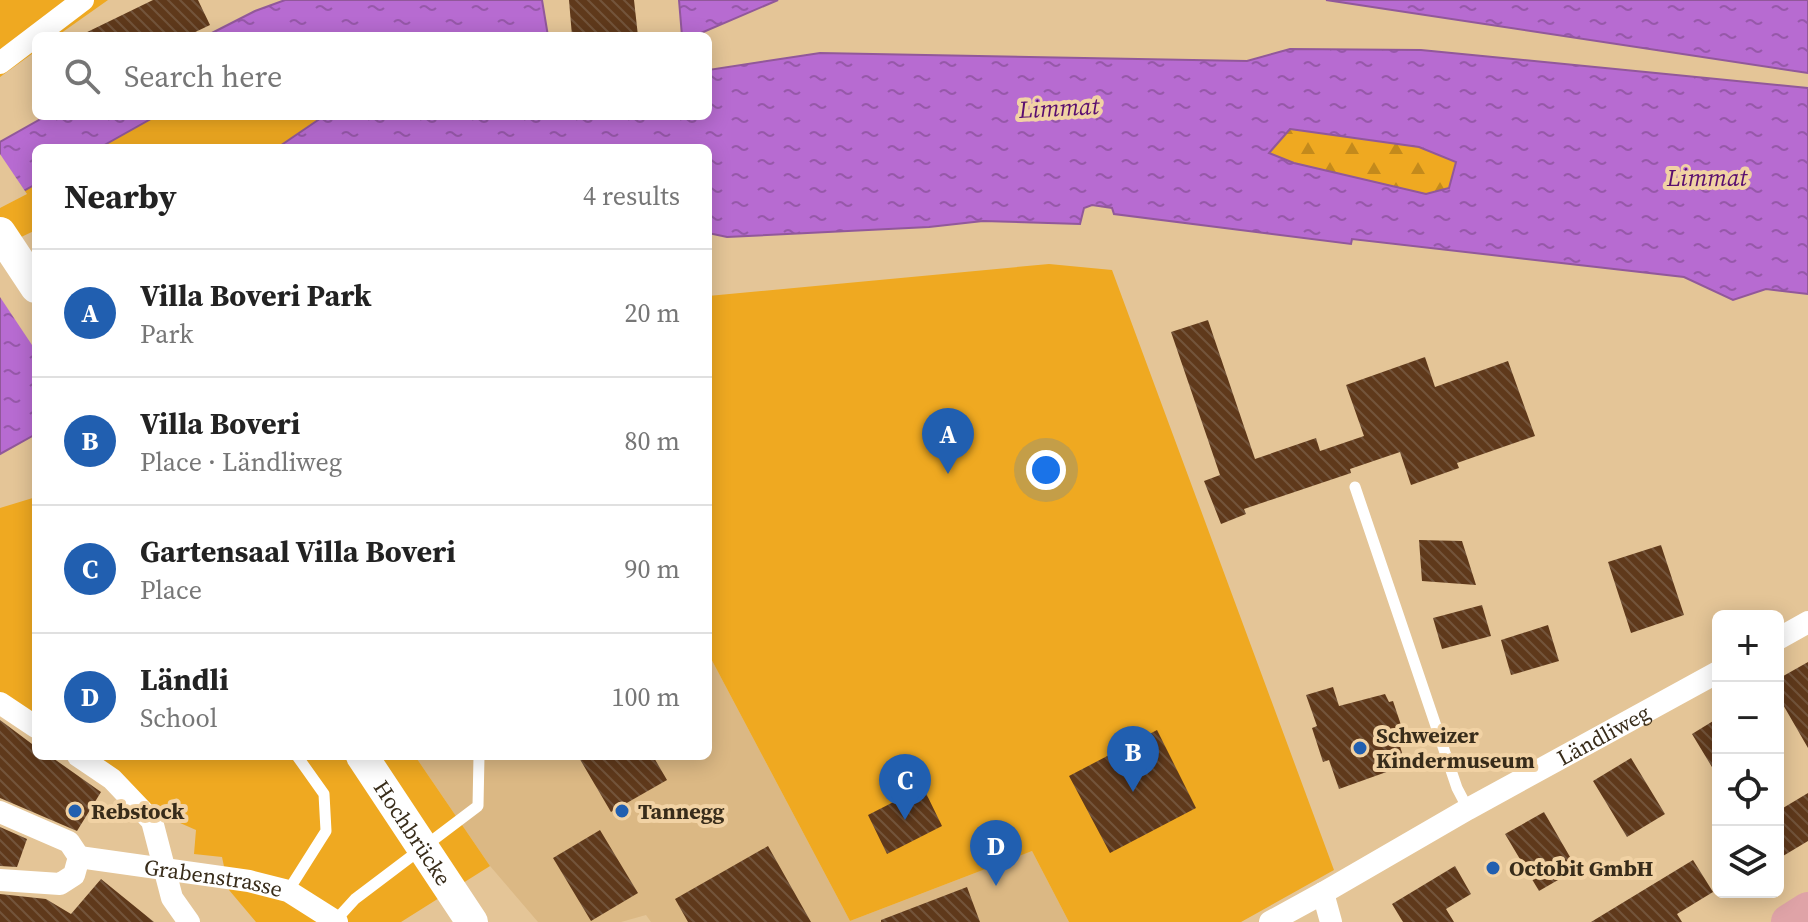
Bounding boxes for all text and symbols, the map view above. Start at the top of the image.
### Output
search box [32,32,712,120]
icon: search [60,54,104,98]
text: Search here [124,56,282,97]
water label: Limmat [1017,89,1101,126]
water label: Limmat [1666,161,1748,194]
text: Nearby [64,173,177,219]
text: 4 results [583,178,680,214]
text: Villa Boveri Park [140,275,372,316]
text: A [81,295,99,331]
text: 20 m [625,295,680,331]
text: Park [140,316,193,352]
text: Villa Boveri [140,403,300,444]
pin: A [922,408,974,474]
text: B [82,423,98,459]
text: 80 m [625,423,680,459]
text: Place · Ländliweg [140,444,342,480]
your location [1026,450,1066,490]
text: Gartensaal Villa Boveri [140,531,456,572]
text: C [82,551,98,587]
text: 90 m [625,551,680,587]
text: Place [140,572,202,608]
map controls [1712,610,1784,898]
button: + [1712,610,1784,682]
text: Ländli [140,659,229,700]
text: D [81,679,99,715]
text: 100 m [612,679,680,715]
button: − [1712,682,1784,754]
street label: Ländliweg [1551,697,1655,772]
text: School [140,700,217,736]
place label: Schweizer Kindermuseum [1376,720,1535,775]
pin: B [1107,726,1159,792]
marker: Schweizer Kindermuseum [1351,739,1369,757]
pin: C [879,754,931,820]
button: locate [1712,754,1784,826]
street label: Hochbrücke [367,774,459,891]
place label: Rebstock [91,796,185,826]
place label: Tannegg [638,796,725,826]
marker: Rebstock [66,802,84,820]
marker: Tannegg [613,802,631,820]
pin: D [970,820,1022,886]
button: layers [1712,826,1784,898]
street label: Grabenstrasse [142,851,286,904]
place label: Octobit GmbH [1509,853,1653,883]
marker: Octobit GmbH [1484,859,1502,877]

